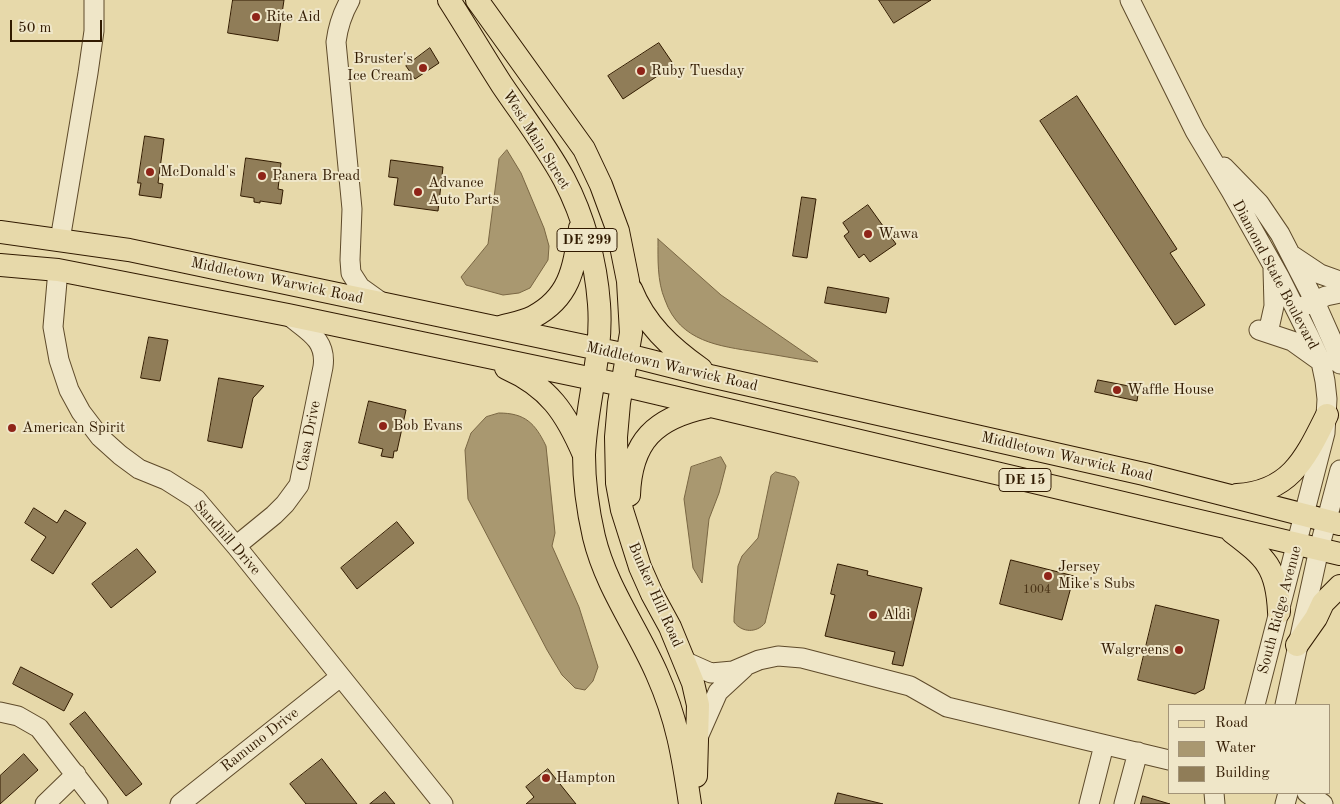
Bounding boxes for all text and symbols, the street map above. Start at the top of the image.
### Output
place label: Rite Aid [266,8,320,26]
scale bar [12,10,105,42]
marker: Rite Aid [250,11,262,23]
text: 50 m [18,21,52,36]
place label: Bruster's Ice Cream [347,50,413,85]
marker: Bruster's Ice Cream [417,62,429,74]
place label: Ruby Tuesday [651,62,745,80]
marker: Ruby Tuesday [635,65,647,77]
street label: West Main Street [498,87,574,193]
place label: McDonald's [160,163,236,181]
marker: McDonald's [144,166,156,178]
place label: Panera Bread [272,167,360,185]
marker: Panera Bread [256,170,268,182]
place label: Advance Auto Parts [428,174,499,209]
marker: Advance Auto Parts [412,186,424,198]
street label: Diamond State Boulevard [1228,197,1322,353]
place label: Wawa [878,225,918,243]
road number: DE 299 [557,228,617,252]
marker: Wawa [862,228,874,240]
street label: Middletown Warwick Road [189,254,365,308]
street label: Middletown Warwick Road [584,338,760,396]
place label: Waffle House [1127,381,1214,399]
marker: Waffle House [1111,384,1123,396]
street label: Casa Drive [293,399,325,473]
place label: Bob Evans [393,417,463,435]
place label: American Spirit [22,419,125,437]
marker: Bob Evans [377,420,389,432]
marker: American Spirit [6,422,18,434]
street label: Middletown Warwick Road [979,428,1155,486]
road number: DE 15 [999,468,1051,492]
street label: Sandhill Drive [190,497,264,579]
street label: Bunker Hill Road [624,540,686,650]
street label: South Ridge Avenue [1254,544,1306,676]
place label: Jersey Mike's Subs [1058,558,1135,593]
marker: Jersey Mike's Subs [1042,570,1054,582]
house number: 1004 [1023,583,1051,597]
place label: Aldi [883,606,910,624]
marker: Aldi [867,609,879,621]
place label: Walgreens [1100,641,1169,659]
marker: Walgreens [1173,644,1185,656]
street label: Ramuno Drive [217,704,303,776]
legend [1168,704,1330,794]
text: Road [1215,716,1248,731]
text: Water [1215,741,1256,756]
text: Building [1215,766,1270,781]
place label: Hampton [556,769,616,787]
marker: Hampton [540,772,552,784]

